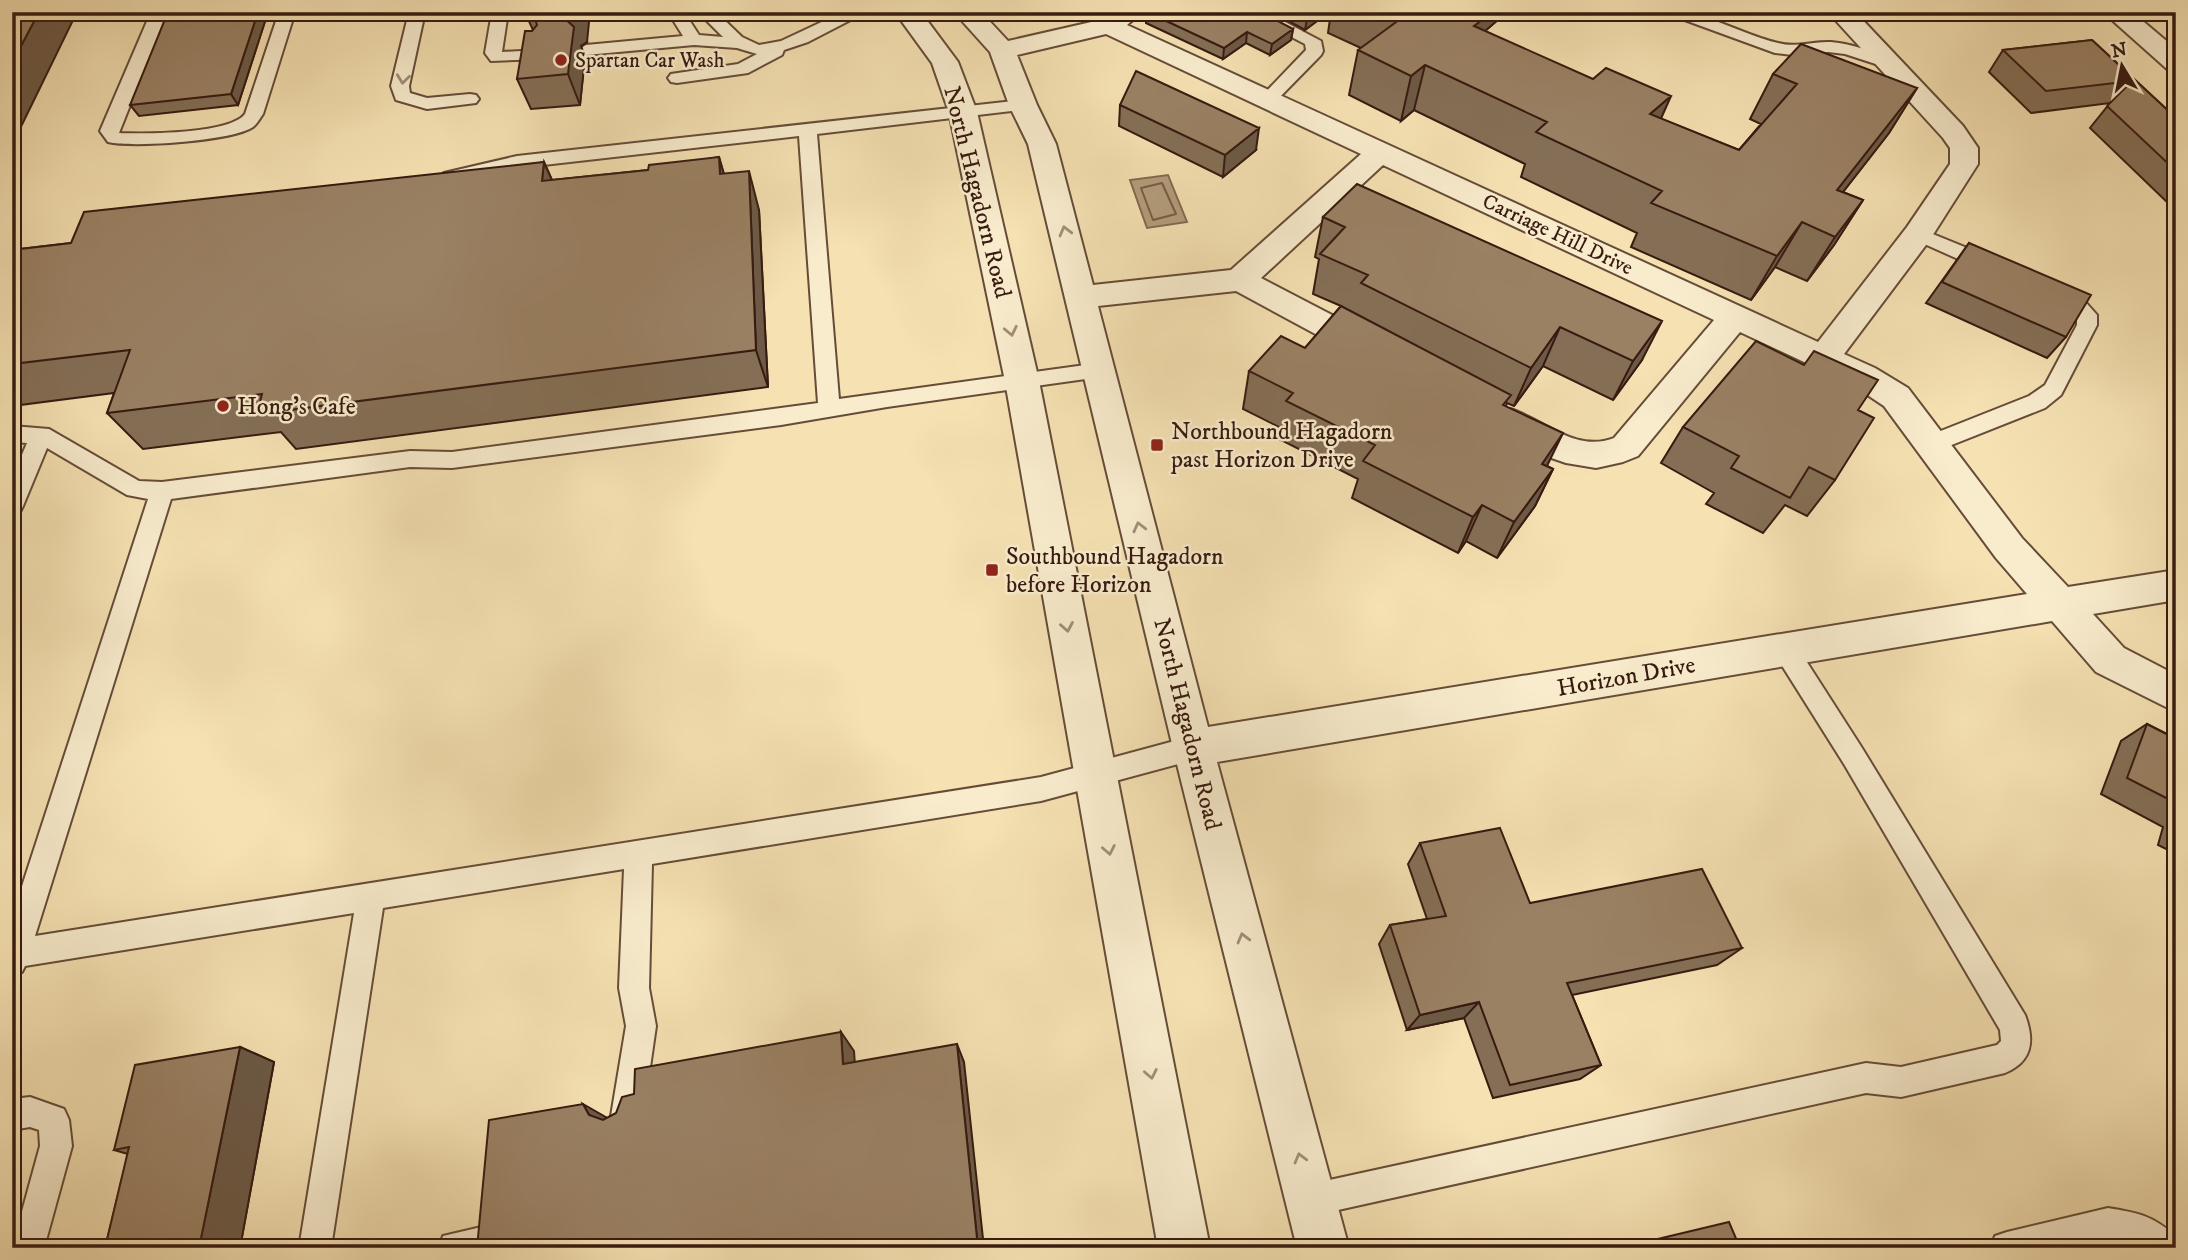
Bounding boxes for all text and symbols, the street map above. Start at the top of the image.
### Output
north arrow [2086,32,2156,102]
text: N [2110,38,2129,63]
place label: Spartan Car Wash [575,48,725,74]
marker: Spartan Car Wash [553,52,569,68]
one-way arrow [395,73,410,85]
street label: North Hagadorn Road [936,83,1018,301]
street label: Carriage Hill Drive [1478,189,1637,281]
one-way arrow [1059,225,1073,237]
one-way arrow [1003,325,1017,337]
place label: Hong's Cafe [237,392,356,422]
marker: Hong's Cafe [215,398,231,414]
place label: Northbound Hagadorn past Horizon Drive [1170,417,1393,475]
marker: Northbound Hagadorn past Horizon Drive [1149,437,1165,453]
one-way arrow [1133,521,1147,533]
place label: Southbound Hagadorn before Horizon [1006,542,1224,600]
marker: Southbound Hagadorn before Horizon [984,562,1000,578]
street label: North Hagadorn Road [1146,615,1228,833]
one-way arrow [1059,621,1074,633]
street label: Horizon Drive [1555,650,1698,704]
one-way arrow [1101,844,1116,856]
one-way arrow [1237,932,1251,944]
one-way arrow [1143,1068,1158,1080]
one-way arrow [1294,1152,1308,1164]

